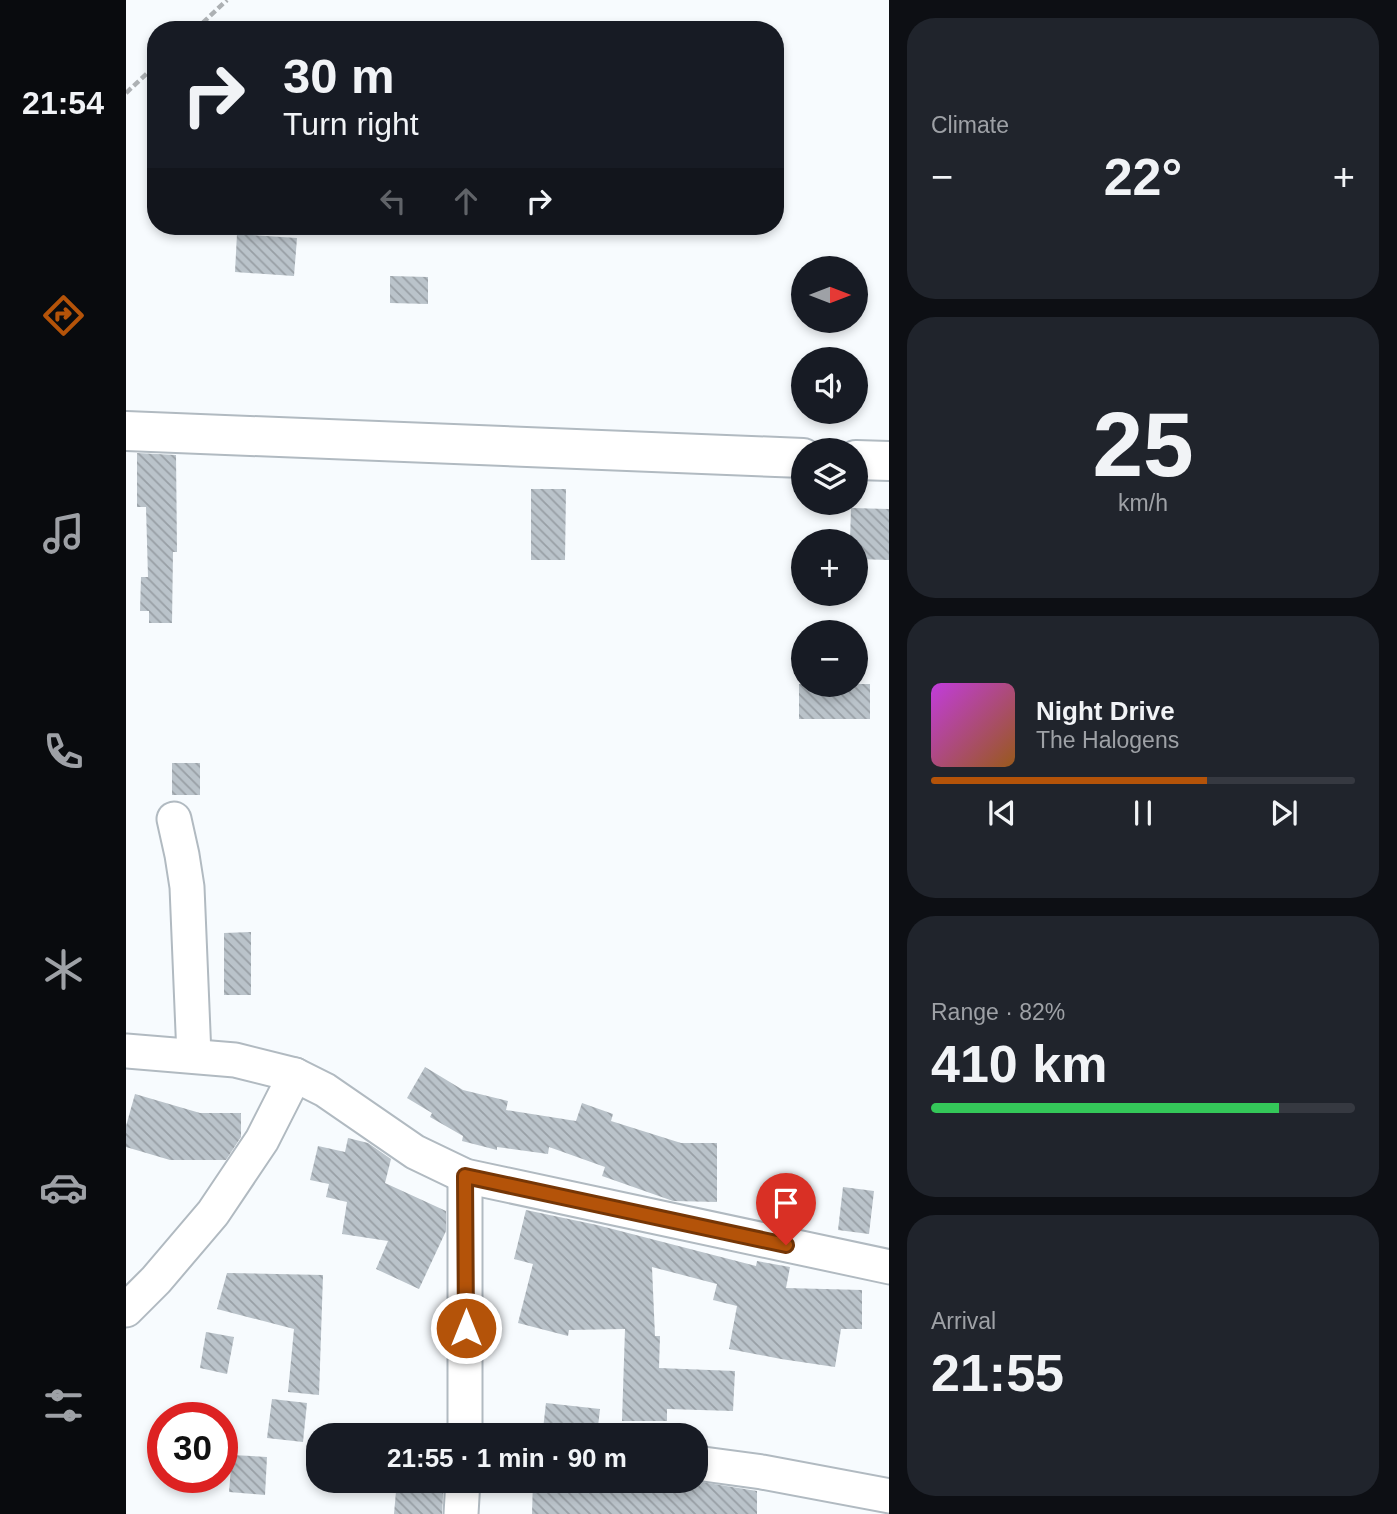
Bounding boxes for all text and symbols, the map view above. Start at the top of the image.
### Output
icon: right [168,49,259,140]
text: 30 m [283,49,395,103]
text: 21:54 [22,85,104,121]
text: Turn right [283,106,419,142]
text: Climate [931,112,1009,138]
text: 22° [1104,148,1182,206]
text: − [931,156,953,198]
text: + [1333,156,1355,198]
icon: left [374,182,412,220]
icon: ahead [447,182,485,220]
icon: right [520,182,558,220]
north arrow [791,256,868,332]
map controls [791,256,868,697]
icon: directions [39,291,88,340]
button: sound [791,347,868,424]
text: 25 [1092,394,1194,495]
button: layers [791,438,868,515]
text: km/h [1118,490,1168,516]
icon: music [39,509,88,558]
button: + [791,529,868,606]
button: − [791,620,868,697]
text: Night Drive [1036,696,1175,726]
icon: phone [39,727,88,776]
text: The Halogens [1036,727,1179,753]
icon: previous [983,794,1021,832]
icon: pause [1124,794,1162,832]
icon: next [1265,794,1303,832]
icon: climate [39,945,88,994]
text: Range · 82% [931,999,1065,1025]
text: 410 km [931,1035,1107,1093]
icon: car [39,1163,88,1212]
pin [756,1173,816,1245]
icon: arrive [767,1184,805,1222]
position arrow [429,1291,503,1365]
text: Arrival [931,1308,996,1334]
text: 21:55 [931,1344,1064,1402]
icon: filters [39,1381,88,1430]
speed limit sign: 30 [147,1402,238,1493]
text: 21:55 · 1 min · 90 m [387,1443,627,1473]

